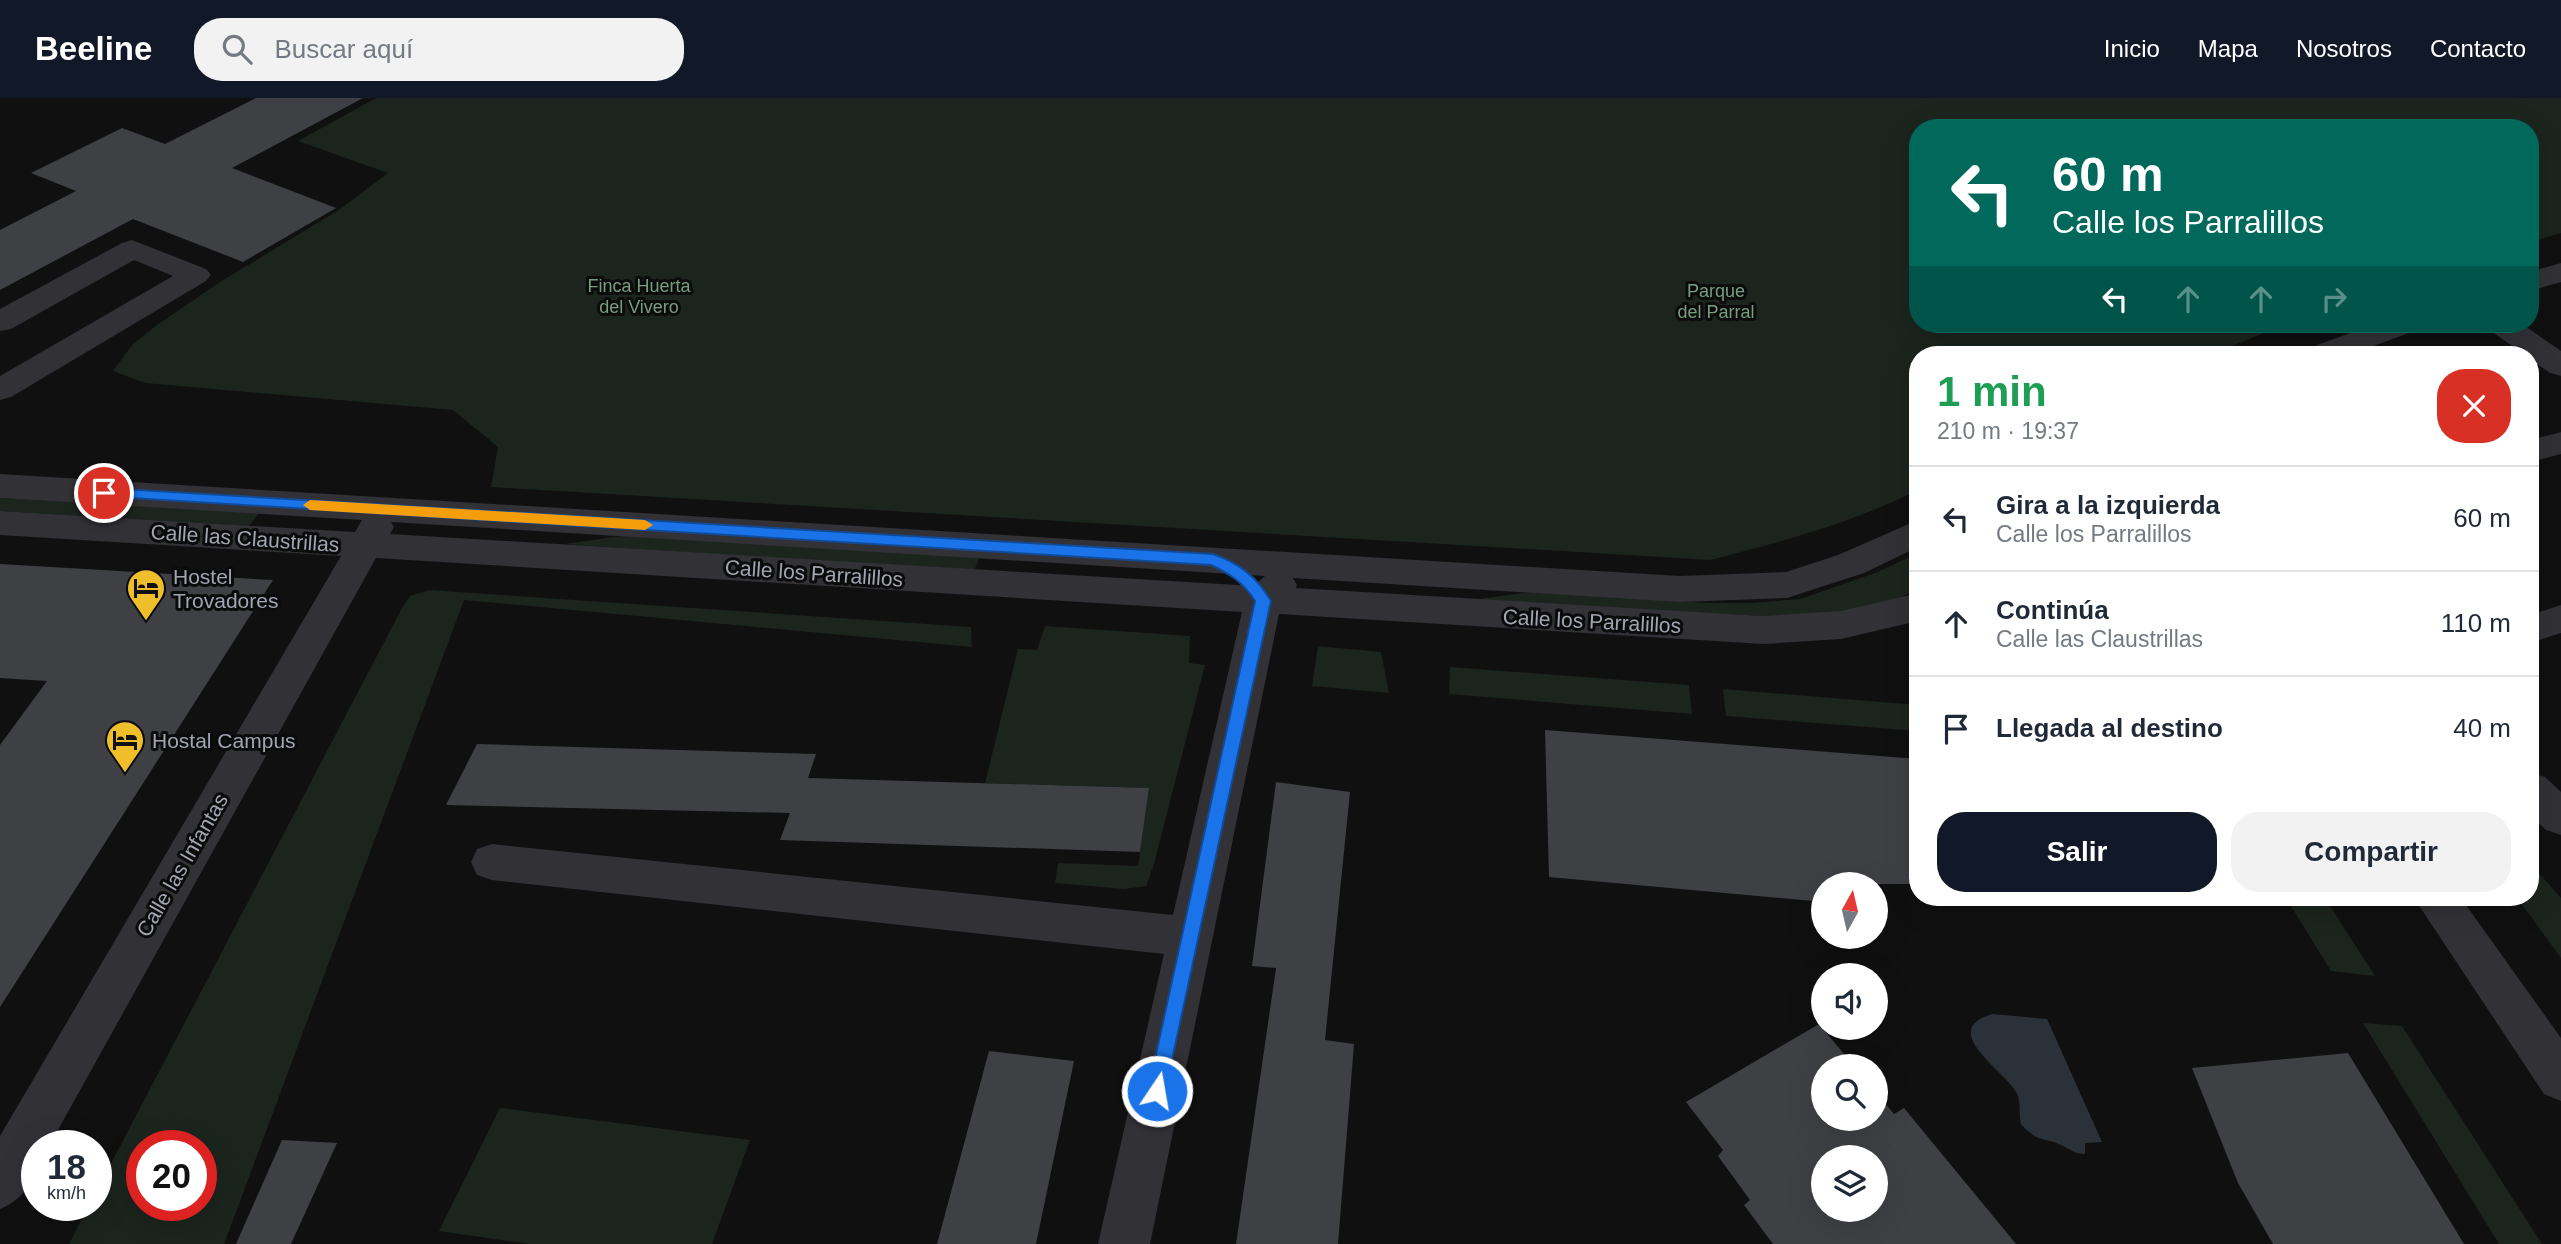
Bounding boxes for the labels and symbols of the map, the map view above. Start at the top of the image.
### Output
park label: Finca Huerta del Vivero [587,276,692,317]
park label: Parque del Parral [1677,281,1755,322]
pin [74,463,134,523]
street label: Calle las Claustrillas [150,520,340,556]
street label: Calle los Parralillos [724,555,904,591]
place label: Hostel Trovadores [173,565,278,612]
hotel icon: Hostel Trovadores [125,567,167,622]
street label: Calle los Parralillos [1502,605,1682,637]
hotel icon: Hostal Campus [104,719,146,774]
place label: Hostal Campus [152,729,296,752]
street label: Calle las Infantas [132,789,232,941]
north arrow [1811,872,1888,948]
position arrow [1120,1054,1194,1128]
speed limit sign: 20 [126,1130,217,1221]

